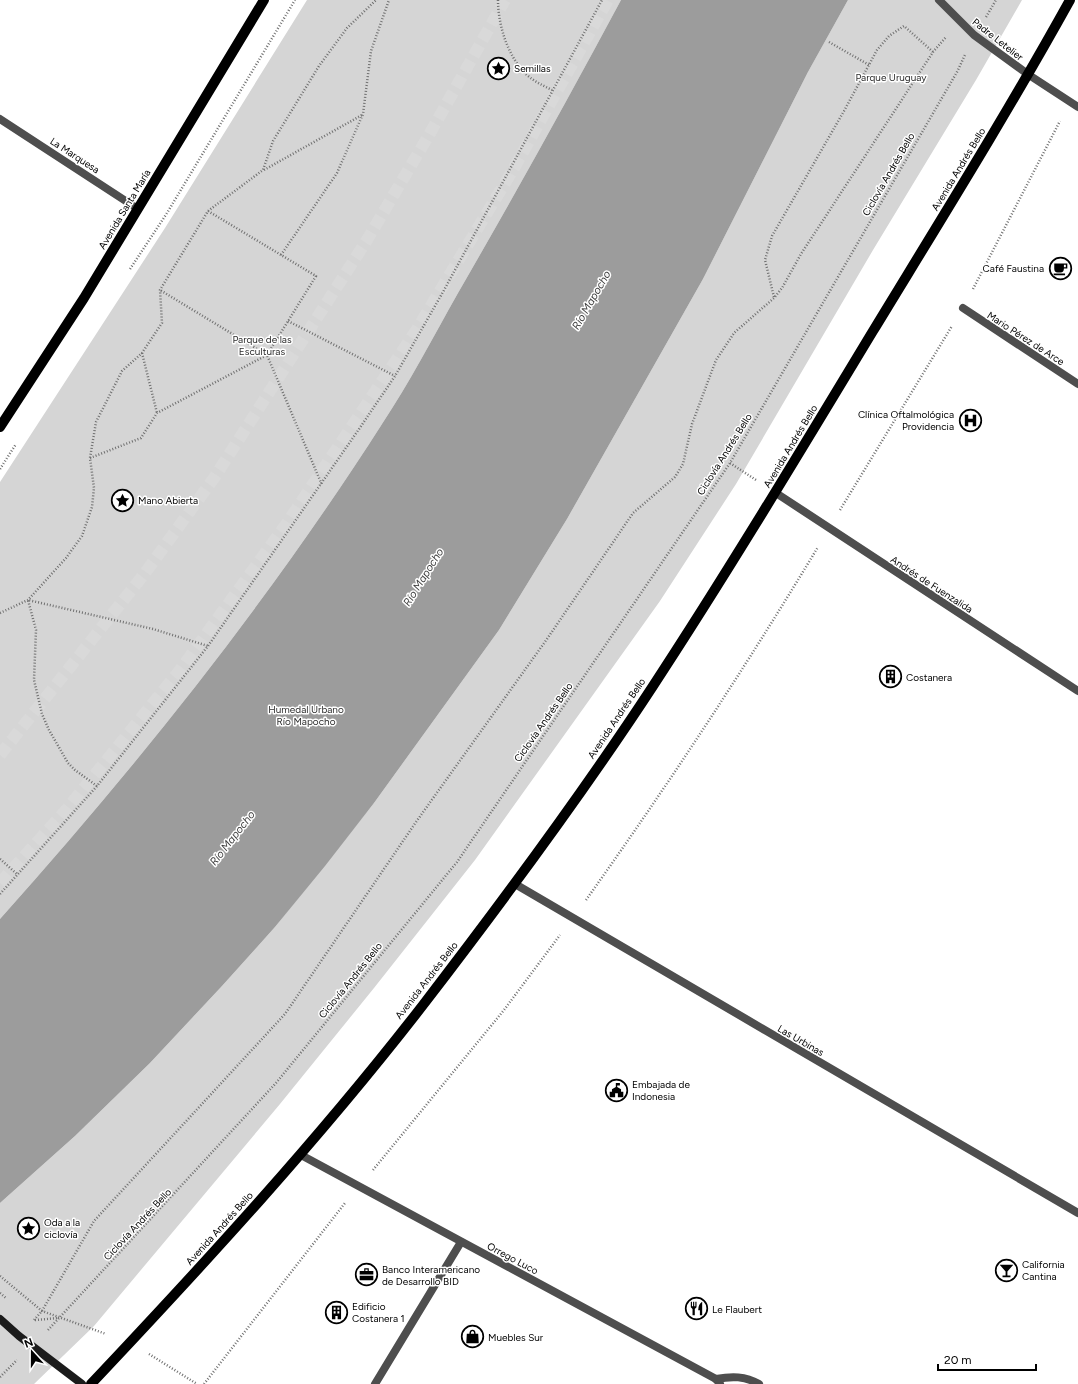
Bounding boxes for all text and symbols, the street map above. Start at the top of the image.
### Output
street label: Padre Letelier [970,15,1026,64]
place icon: Semillas [485,55,511,81]
place label: Semillas [514,62,551,75]
park label: Parque Uruguay [855,71,927,84]
street label: Avenida Andrés Bello [929,125,988,213]
street label: Ciclovía Andrés Bello [859,130,918,218]
street label: La Marquesa [48,135,102,176]
street label: Avenida Santa María [95,167,153,252]
cafe icon: Café Faustina [1047,255,1073,281]
place label: Café Faustina [983,262,1044,275]
water label: Río Mapocho [569,268,614,332]
street label: Mario Pérez de Arce [985,309,1067,369]
park label: Parque de las Esculturas [232,333,292,358]
street label: Avenida Andrés Bello [761,402,820,490]
hospital icon: Clínica Oftalmológica Providencia [957,407,983,433]
place label: Clínica Oftalmológica Providencia [858,408,954,433]
street label: Ciclovía Andrés Bello [694,411,755,498]
place icon: Mano Abierta [110,487,136,513]
place label: Mano Abierta [138,494,198,507]
water label: Río Mapocho [400,545,447,609]
street label: Andrés de Fuenzalida [888,553,975,616]
building icon: Costanera [878,664,904,690]
place label: Costanera [906,671,952,684]
street label: Avenida Andrés Bello [585,675,648,761]
street label: Ciclovía Andrés Bello [511,680,576,764]
park label: Humedal Urbano Río Mapocho [268,703,344,728]
water label: Río Mapocho [207,808,258,868]
street label: Avenida Andrés Bello [392,939,461,1022]
street label: Ciclovía Andrés Bello [316,940,385,1021]
street label: Las Urbinas [775,1022,827,1059]
public building icon: Embajada de Indonesia [604,1077,630,1103]
place label: Embajada de Indonesia [632,1078,690,1103]
street label: Ciclovía Andrés Bello [101,1185,174,1263]
street label: Avenida Andrés Bello [183,1189,256,1268]
place icon: Oda a la ciclovía [15,1215,41,1241]
place label: Oda a la ciclovía [44,1216,80,1241]
street label: Orrego Luco [485,1240,541,1277]
bar icon: California Cantina [994,1257,1020,1283]
place label: California Cantina [1022,1258,1065,1283]
office icon: Banco Interamericano de Desarrollo BID [354,1262,380,1288]
place label: Banco Interamericano de Desarrollo BID [382,1263,480,1288]
restaurant icon: Le Flaubert [683,1296,709,1322]
building icon: Edificio Costanera 1 [323,1299,349,1325]
place label: Edificio Costanera 1 [352,1300,405,1325]
place label: Le Flaubert [712,1303,762,1316]
shop icon: Muebles Sur [459,1324,485,1350]
place label: Muebles Sur [488,1331,544,1344]
north arrow [12,1332,52,1372]
text: N [22,1336,35,1351]
scale bar [938,1346,1036,1372]
text: 20 m [944,1353,972,1367]

